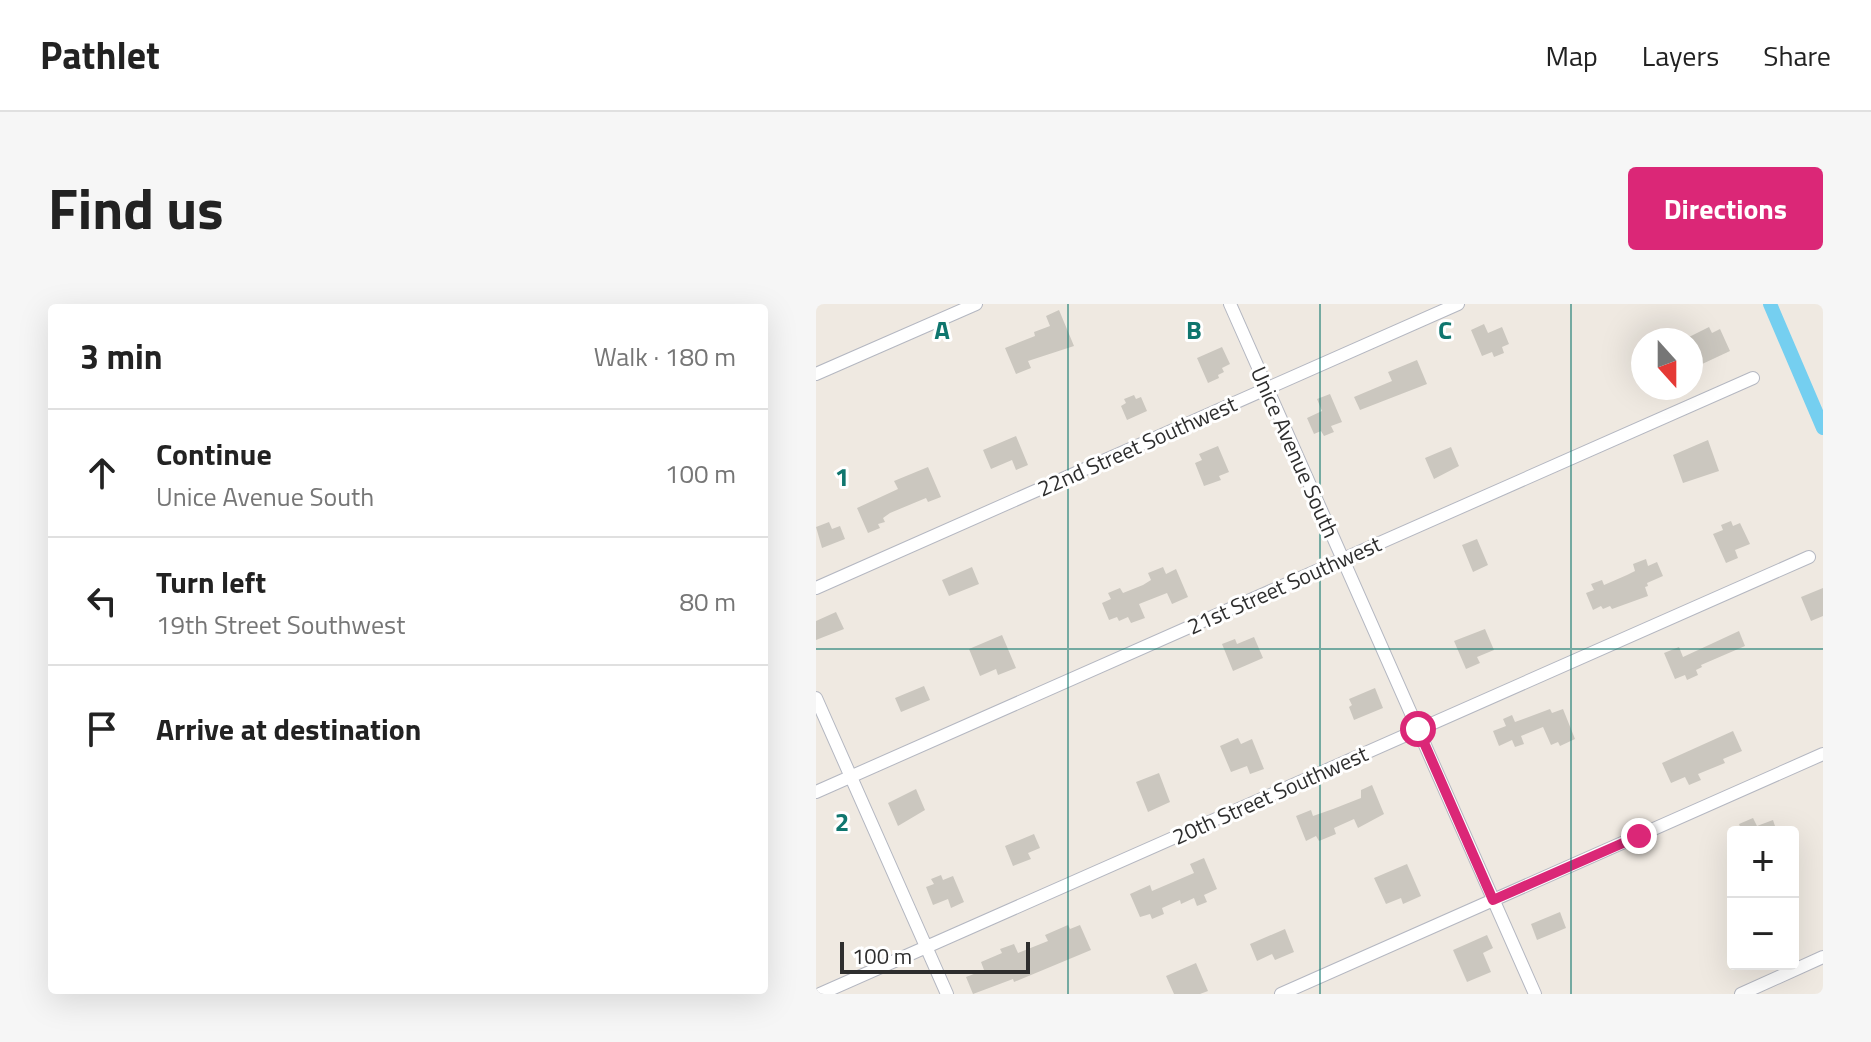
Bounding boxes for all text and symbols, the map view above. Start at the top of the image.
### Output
text: Pathlet [40,26,160,84]
text: Map [1545,34,1598,77]
text: Layers [1642,34,1719,77]
text: Share [1763,34,1831,77]
text: Find us [48,166,224,251]
button: Directions [1628,167,1823,250]
text: A [934,310,950,349]
text: B [1186,310,1202,349]
text: C [1438,310,1452,349]
north arrow [1631,328,1703,400]
text: 3 min [80,330,163,382]
text: Walk · 180 m [594,337,736,376]
street label: Unice Avenue South [1242,361,1348,543]
street label: 22nd Street Southwest [1032,387,1242,505]
text: Continue [156,431,272,477]
icon: ahead [80,451,124,495]
text: 100 m [665,454,736,493]
text: 1 [835,457,849,496]
text: Unice Avenue South [156,477,374,516]
street label: 21st Street Southwest [1181,527,1387,643]
text: Turn left [156,559,266,605]
icon: left [80,579,124,623]
text: 80 m [679,582,736,621]
text: 19th Street Southwest [156,605,405,644]
text: Arrive at destination [156,706,421,752]
icon: arrive [80,707,124,751]
route start [1400,711,1436,747]
street label: 20th Street Southwest [1167,736,1374,853]
text: 2 [835,802,849,841]
route end [1621,818,1657,854]
map controls [1727,826,1799,970]
button: + [1727,826,1799,898]
button: − [1727,898,1799,970]
scale bar [840,938,1030,974]
text: 100 m [852,939,912,973]

